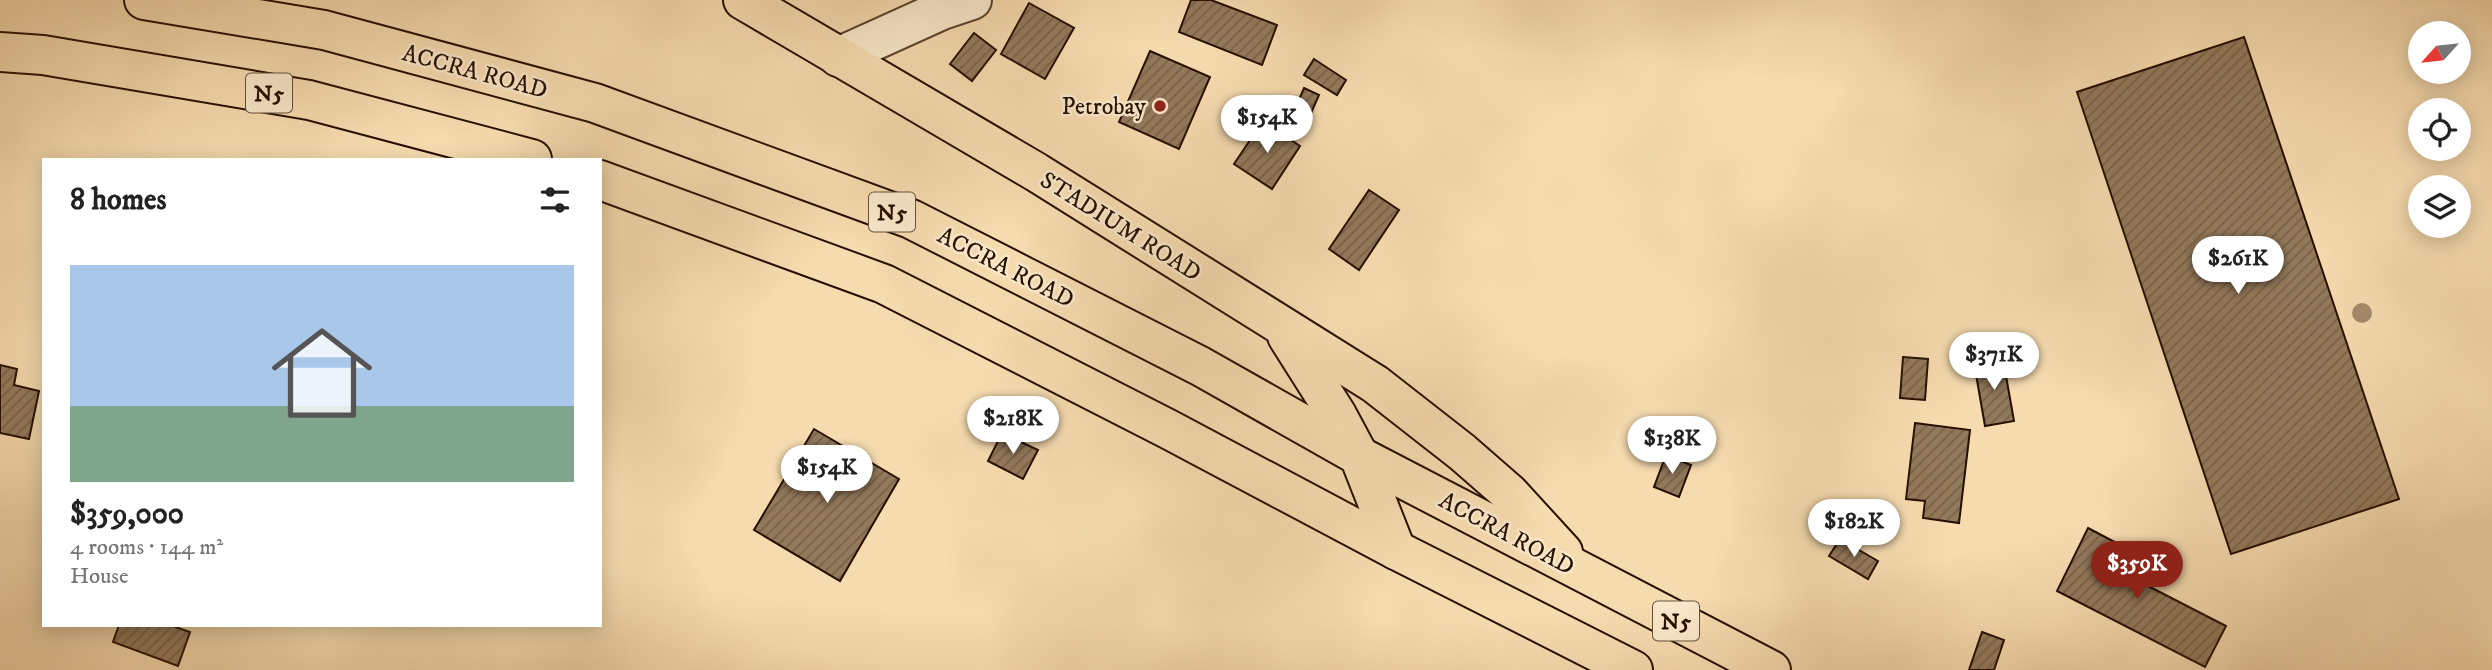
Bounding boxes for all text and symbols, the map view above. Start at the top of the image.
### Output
north arrow [2408,21,2471,84]
map controls [2408,21,2471,238]
street label: ACCRA ROAD [399,38,551,106]
road number: N5 [246,74,292,113]
place label: Petrobay [1061,92,1147,122]
pin: $154K [1218,96,1316,155]
marker: Petrobay [1152,98,1168,114]
button: locate [2408,98,2471,161]
text: $154K [1237,103,1297,132]
street label: STADIUM ROAD [1034,165,1207,288]
button: layers [2408,175,2471,238]
icon: filters [536,181,574,219]
text: 8 homes [70,182,167,219]
road number: N5 [869,192,915,232]
street label: ACCRA ROAD [932,221,1079,315]
pin: $261K [2189,236,2287,296]
text: $261K [2208,244,2268,273]
icon: home [259,310,385,436]
pin: $371K [1945,332,2043,392]
text: $371K [1965,340,2023,369]
pin: $218K [964,396,1062,456]
text: $218K [983,404,1043,433]
pin: $138K [1623,416,1721,476]
text: $138K [1643,424,1701,453]
pin: $154K [778,446,876,505]
text: $154K [797,453,857,482]
street label: ACCRA ROAD [1434,486,1579,582]
text: $359,000 [70,496,184,533]
pin: $182K [1805,500,1903,559]
text: $182K [1824,507,1884,536]
text: 4 rooms · 144 m² [70,533,223,562]
pin: $359K [2088,542,2186,601]
text: $359K [2107,549,2167,578]
text: House [70,562,128,591]
road number: N5 [1653,601,1699,640]

